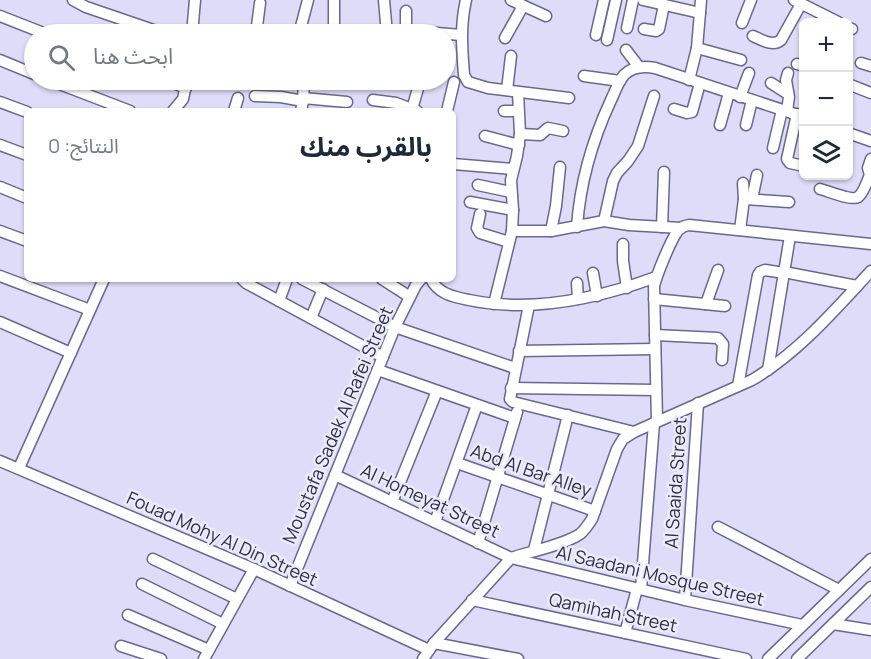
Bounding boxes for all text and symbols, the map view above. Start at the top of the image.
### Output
map controls [799,18,853,180]
button: + [799,18,853,72]
search box [24,24,456,90]
icon: search [45,41,78,74]
text: ابحث هنا [93,41,173,71]
button: − [799,72,853,126]
button: layers [799,126,853,180]
text: بالقرب منك [300,128,432,164]
text: النتائج: 0 [48,132,119,159]
street label: Moustafa Sadek Al Rafei Street [276,302,398,547]
street label: Al Saaida Street [658,416,692,549]
street label: Abd Al Bar Alley [468,438,595,502]
street label: Al Homeyat Street [357,457,504,543]
street label: Fouad Mohy Al Din Street [123,485,322,591]
street label: Al Saadani Mosque Street [554,539,767,611]
street label: Qamihah Street [547,587,679,637]

